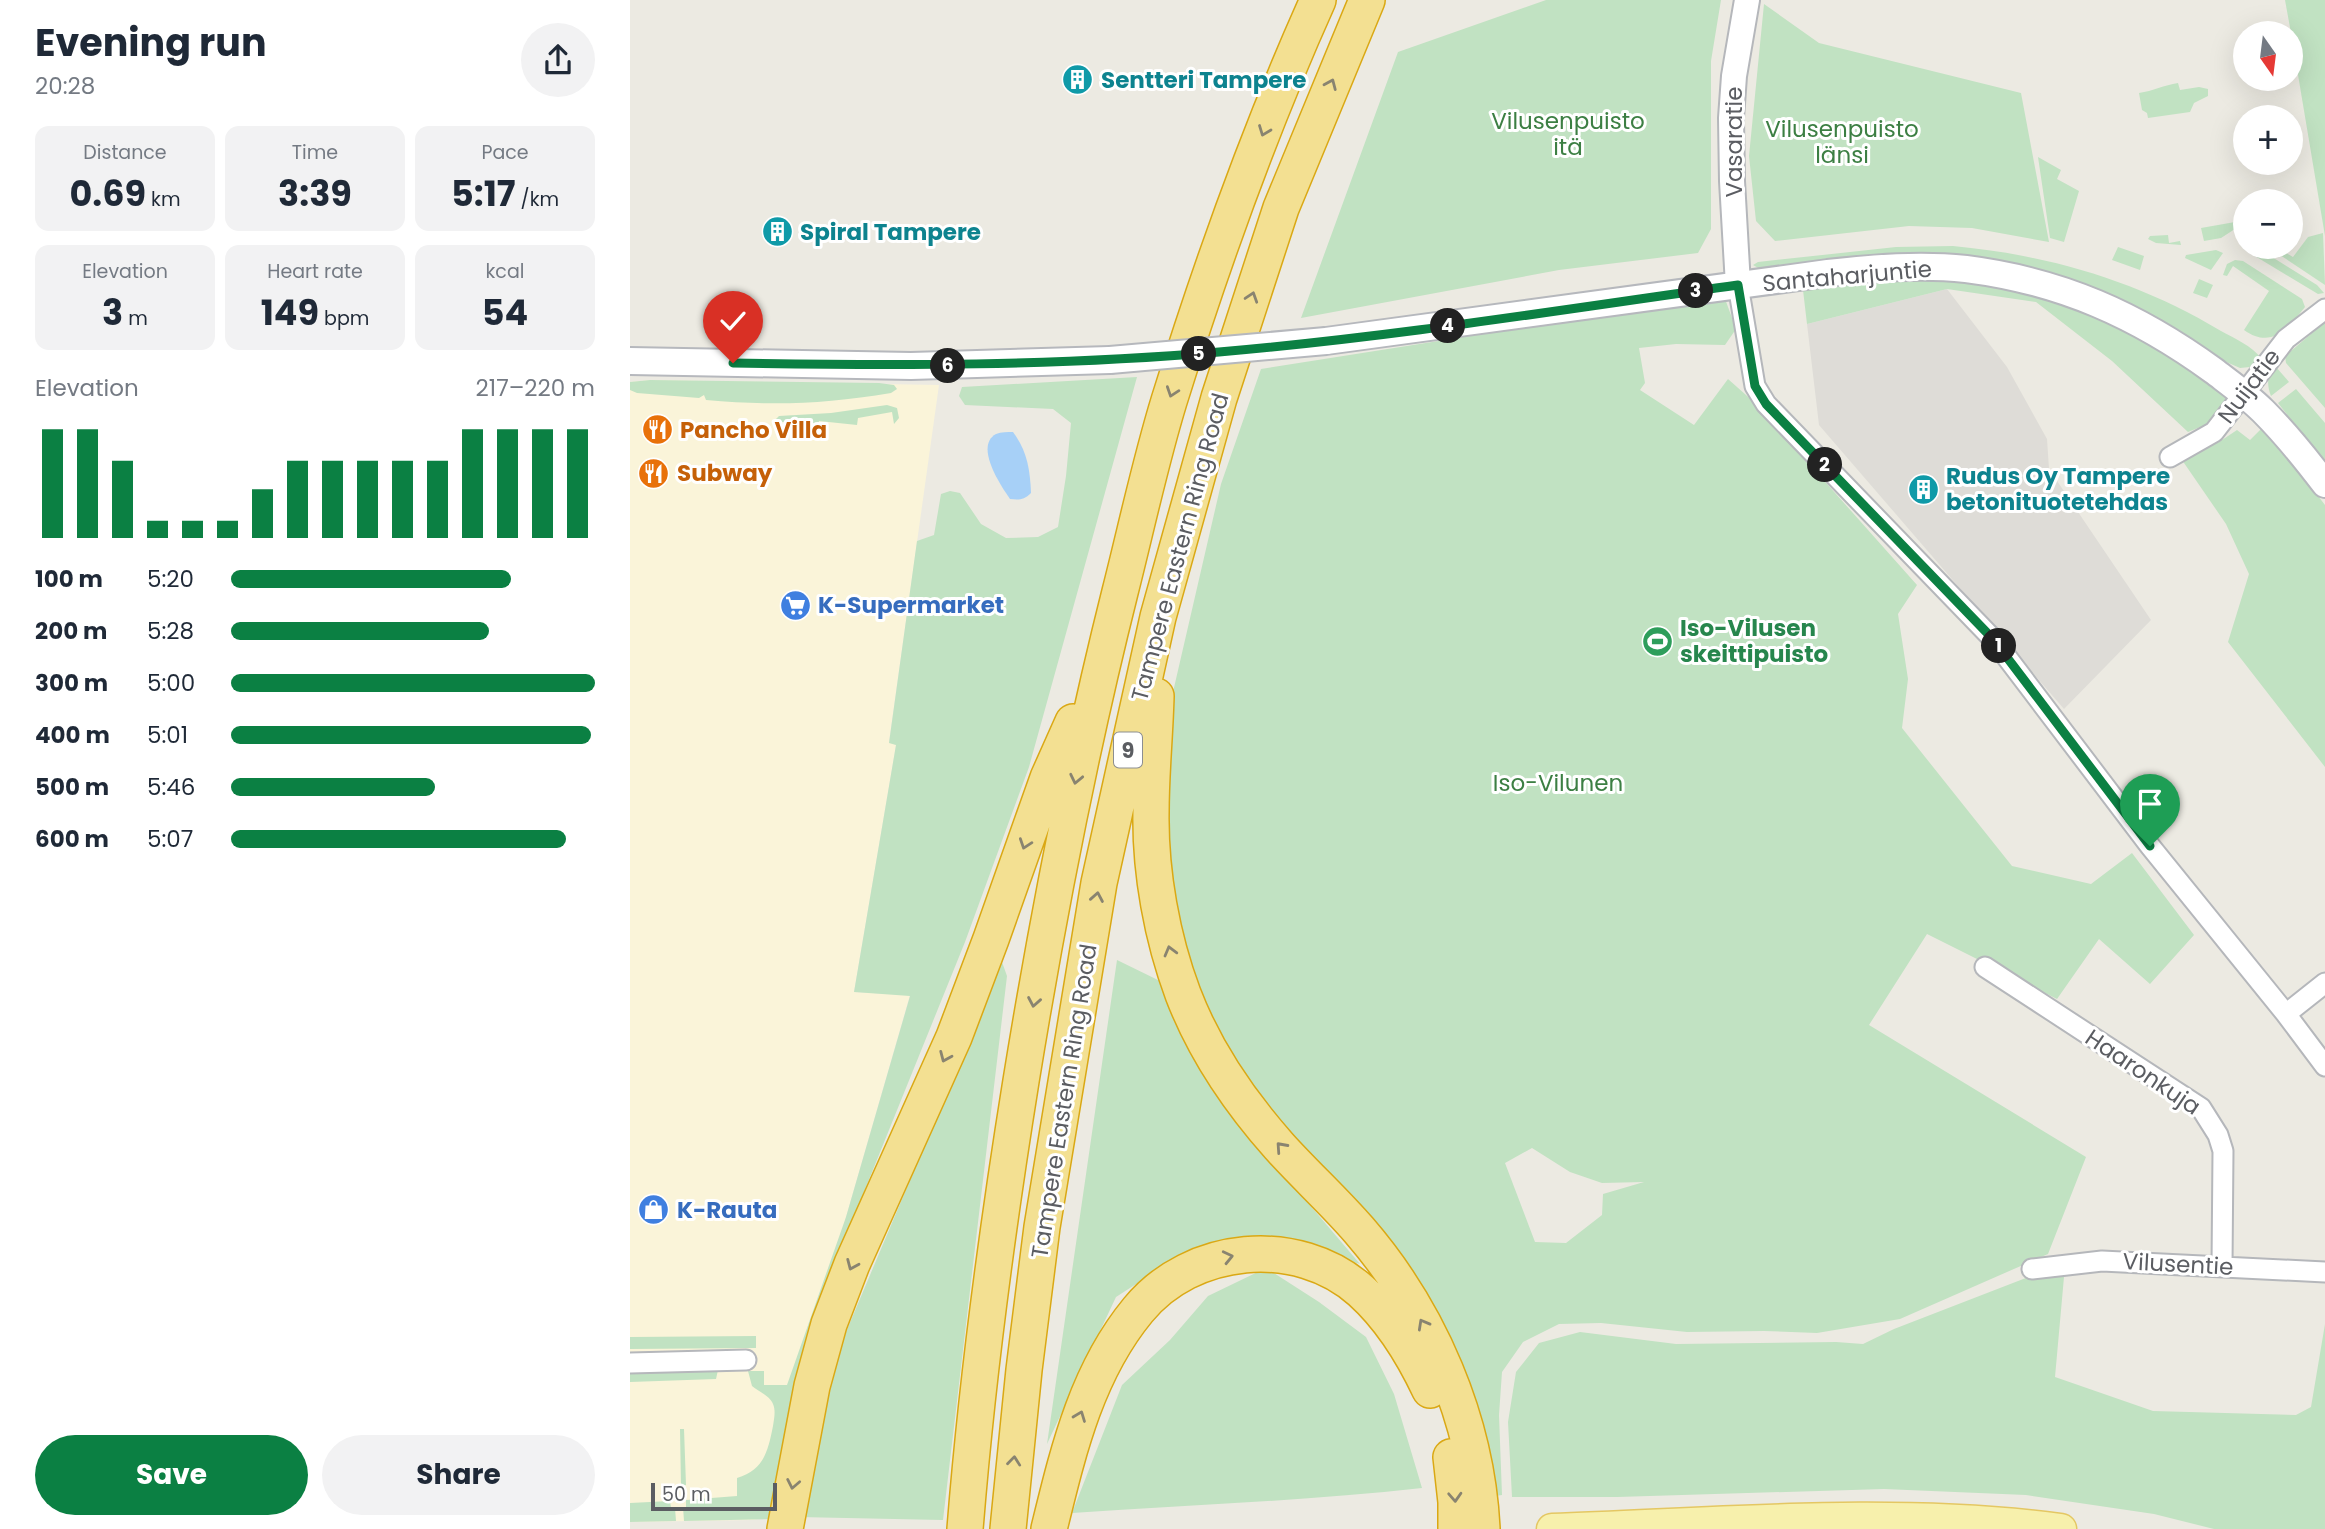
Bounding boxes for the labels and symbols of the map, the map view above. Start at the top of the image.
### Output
north arrow [2233,21,2303,91]
building icon: Sentteri Tampere [1061,63,1095,97]
place label: Sentteri Tampere [1101,64,1307,96]
one-way arrow [1323,79,1337,91]
street label: Vasaratie [1718,86,1750,198]
park label: Vilusenpuisto itä [1491,105,1645,163]
park label: Vilusenpuisto länsi [1765,113,1919,171]
one-way arrow [1258,124,1272,136]
building icon: Spiral Tampere [760,215,794,249]
place label: Spiral Tampere [800,216,981,248]
street label: Santaharjuntie [1761,253,1933,299]
pin: 3 [1678,274,1714,308]
pin [703,291,763,363]
one-way arrow [1243,292,1258,304]
pin: 4 [1430,308,1466,344]
pin: 5 [1182,336,1216,372]
street label: Nuijatie [2210,342,2288,430]
pin: 6 [930,348,966,384]
one-way arrow [1166,385,1180,397]
street label: Tampere Eastern Ring Road [1123,389,1237,705]
restaurant icon: Pancho Villa [640,413,674,447]
place label: Pancho Villa [680,414,827,446]
pin: 2 [1808,448,1842,482]
restaurant icon: Subway [637,456,671,490]
place label: Subway [677,457,773,489]
place label: Rudus Oy Tampere betonituotetehdas [1946,460,2170,518]
building icon: Rudus Oy Tampere betonituotetehdas [1906,472,1940,506]
supermarket icon: K-Supermarket [778,588,812,622]
place label: K-Supermarket [818,589,1004,621]
place label: Iso-Vilusen skeittipuisto [1680,612,1828,670]
sports icon: Iso-Vilusen skeittipuisto [1640,624,1674,658]
pin: 1 [1982,628,2016,664]
road number: 9 [1114,732,1142,768]
park label: Iso-Vilunen [1493,767,1623,799]
one-way arrow [1069,773,1084,785]
pin [2120,774,2180,846]
one-way arrow [1019,837,1033,849]
one-way arrow [1089,891,1104,903]
street label: Tampere Eastern Ring Road [1023,942,1105,1260]
one-way arrow [1164,945,1178,957]
one-way arrow [1027,996,1042,1008]
street label: Haaronkuja [2079,1022,2207,1122]
one-way arrow [939,1050,953,1062]
one-way arrow [1277,1142,1289,1155]
shop icon: K-Rauta [637,1193,671,1227]
place label: K-Rauta [677,1194,777,1226]
street label: Vilusentie [2122,1245,2234,1283]
one-way arrow [1222,1251,1234,1266]
one-way arrow [847,1258,861,1270]
one-way arrow [1417,1319,1431,1331]
one-way arrow [1072,1411,1086,1423]
one-way arrow [1007,1455,1022,1467]
one-way arrow [787,1478,802,1490]
scale bar [651,1480,777,1512]
one-way arrow [1447,1492,1462,1503]

